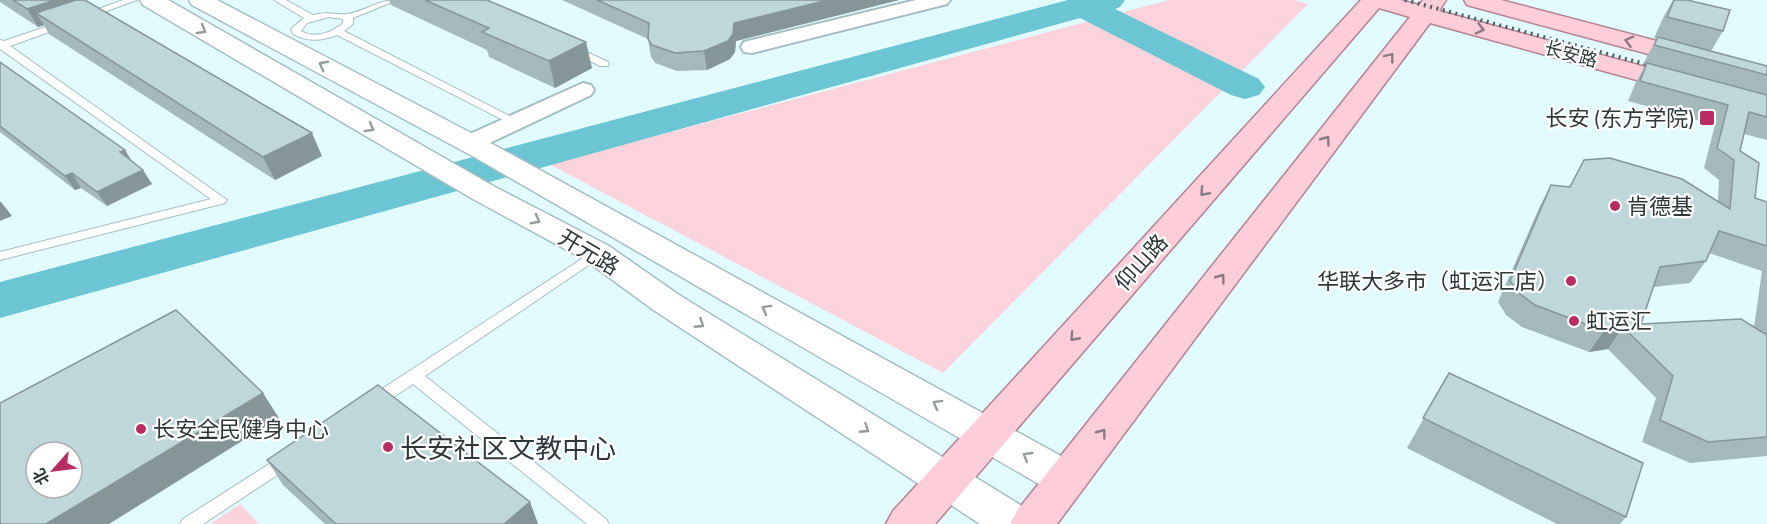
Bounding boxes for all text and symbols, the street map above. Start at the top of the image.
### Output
one-way arrow [196,22,206,34]
one-way arrow [1474,22,1485,34]
street label: 长安路 [1541,34,1601,74]
one-way arrow [1625,36,1635,49]
one-way arrow [1383,53,1394,64]
one-way arrow [319,61,329,72]
place label: 长安 (东方学院) [1546,101,1694,135]
marker: 长安 (东方学院) [1698,109,1716,127]
one-way arrow [364,121,374,132]
one-way arrow [1319,135,1330,146]
one-way arrow [1201,185,1212,196]
place label: 肯德基 [1627,189,1693,223]
marker: 肯德基 [1608,199,1622,213]
one-way arrow [529,213,540,225]
street label: 开元路 [552,220,626,284]
street label: 仰山路 [1106,226,1176,298]
place label: 华联大多市（虹运汇店） [1317,264,1559,298]
one-way arrow [1213,273,1224,284]
marker: 华联大多市（虹运汇店） [1564,274,1578,288]
place label: 虹运汇 [1586,304,1652,338]
one-way arrow [762,305,773,316]
marker: 虹运汇 [1567,314,1581,328]
one-way arrow [694,317,704,329]
one-way arrow [1070,330,1081,341]
one-way arrow [932,400,943,411]
place label: 长安全民健身中心 [153,412,329,446]
marker: 长安全民健身中心 [134,422,148,436]
one-way arrow [859,422,869,434]
place label: 长安社区文教中心 [400,427,616,468]
one-way arrow [1095,428,1106,439]
north arrow [24,440,84,500]
marker: 长安社区文教中心 [381,440,395,454]
one-way arrow [1023,452,1033,463]
text: 北 [26,464,55,490]

